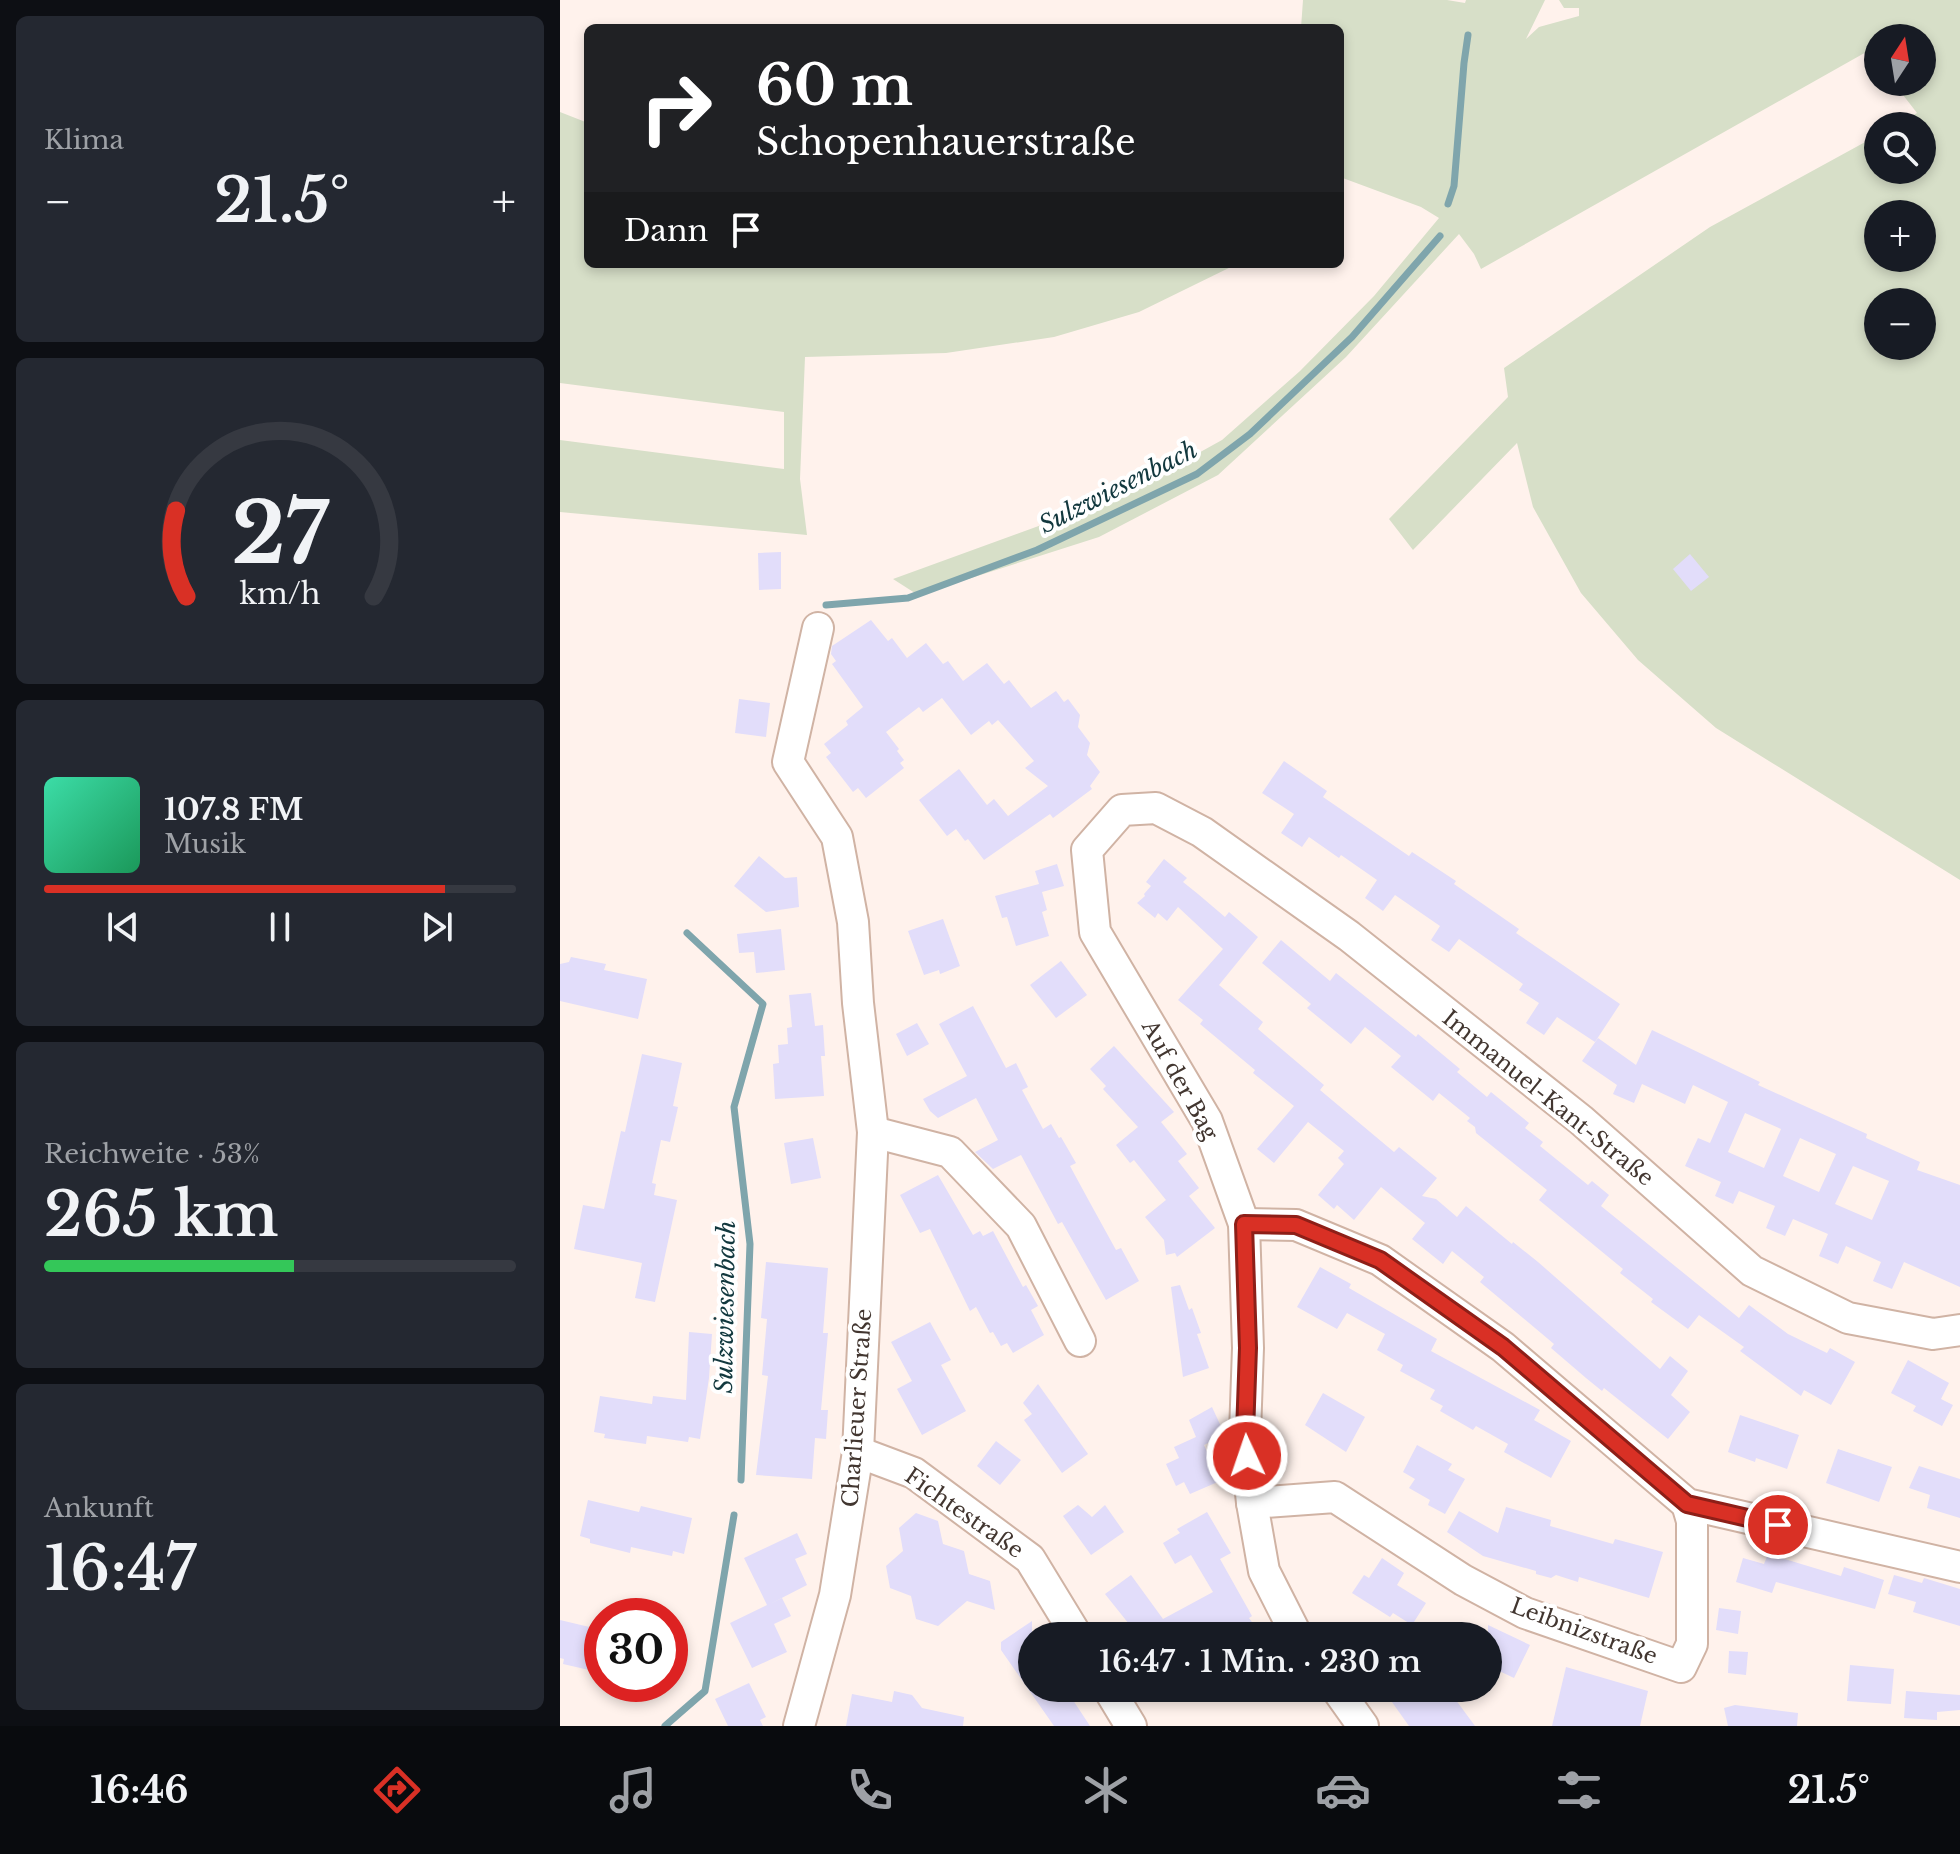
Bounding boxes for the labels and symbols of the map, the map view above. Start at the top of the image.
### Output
north arrow [1864,24,1936,96]
water label: Sulzwiesenbach [1034,435,1202,539]
street label: Immanuel-Kant-Straße [1437,1004,1659,1192]
street label: Auf der Bag [1136,1015,1224,1145]
water label: Sulzwiesenbach [709,1220,741,1394]
street label: Charlieuer Straße [837,1308,877,1508]
position arrow [1205,1414,1289,1498]
street label: Fichtestraße [899,1462,1029,1564]
pin [1744,1491,1812,1559]
street label: Leibnizstraße [1507,1592,1661,1670]
speed limit sign: 30 [584,1598,688,1702]

